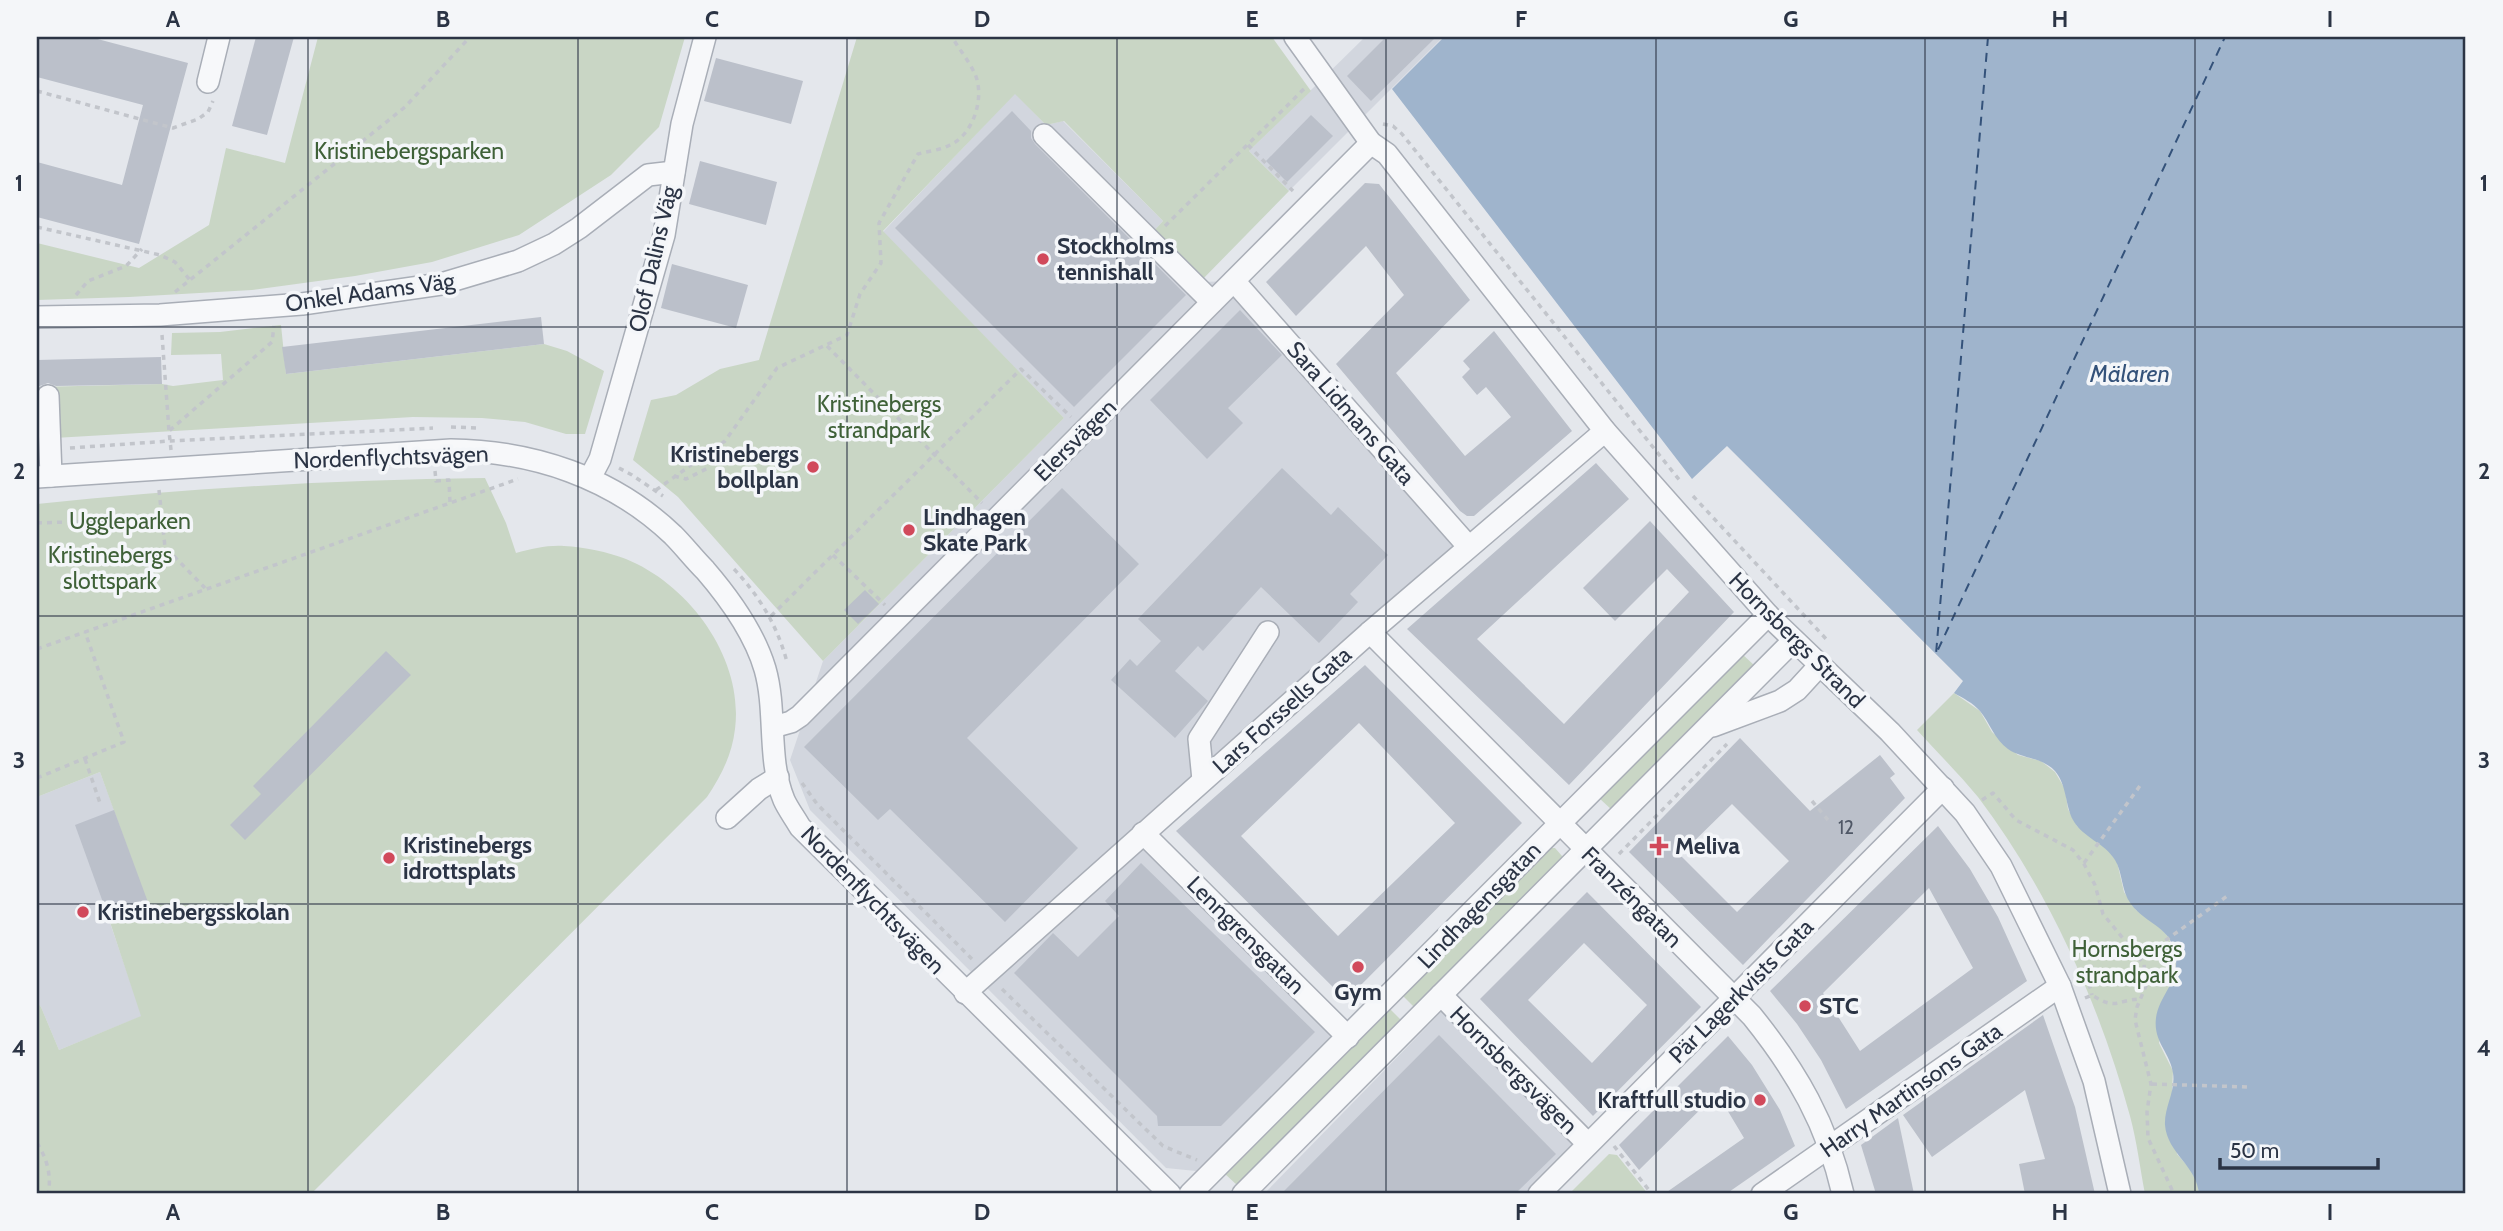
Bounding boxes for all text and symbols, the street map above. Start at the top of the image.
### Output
text: A [166,5,181,33]
text: B [436,5,450,33]
text: C [705,5,719,33]
text: D [974,5,990,33]
text: E [1245,5,1259,33]
text: F [1515,5,1527,33]
text: G [1783,5,1799,33]
text: H [2052,5,2068,33]
text: I [2327,5,2333,33]
park label: Kristinebergsparken [314,137,504,165]
text: 1 [15,169,23,197]
text: 1 [2480,169,2488,197]
street label: Olof Dalins Väg [623,183,684,335]
place label: Stockholms tennishall [1057,232,1175,286]
marker: Stockholms tennishall [1035,251,1051,267]
street label: Onkel Adams Väg [283,266,457,318]
street label: Sara Lidmans Gata [1281,336,1421,490]
water label: Mälaren [2089,359,2170,388]
park label: Kristinebergs strandpark [817,390,941,444]
street label: Elersvägen [1028,393,1122,487]
street label: Nordenflychtsvägen [293,440,489,474]
place label: Kristinebergs bollplan [670,440,799,494]
text: 2 [13,457,25,485]
text: 2 [2478,457,2490,485]
marker: Kristinebergs bollplan [805,459,821,475]
place label: Lindhagen Skate Park [923,503,1028,557]
park label: Uggleparken [69,507,191,535]
marker: Lindhagen Skate Park [901,522,917,538]
park label: Kristinebergs slottspark [48,541,172,595]
street label: Hornsbergs Strand [1723,566,1871,714]
street label: Lars Forssells Gata [1207,640,1357,780]
text: 3 [13,746,25,774]
text: 3 [2478,746,2490,774]
house number: 12 [1838,816,1854,839]
street label: Nordenflychtsvägen [795,820,951,980]
place label: Kristinebergs idrottsplats [403,831,532,885]
place label: Meliva [1675,832,1741,860]
street label: Lindhagensgatan [1412,836,1546,974]
marker: Meliva [1649,836,1669,856]
street label: Franzéngatan [1576,841,1688,953]
marker: Kristinebergs idrottsplats [381,850,397,866]
street label: Lenngrensgatan [1181,870,1311,1000]
place label: Kristinebergsskolan [97,898,290,926]
marker: Kristinebergsskolan [75,904,91,920]
street label: Pär Lagerkvists Gata [1663,913,1819,1069]
park label: Hornsbergs strandpark [2072,935,2182,989]
marker: Gym [1350,959,1366,975]
place label: Gym [1334,978,1382,1006]
place label: STC [1819,992,1859,1020]
marker: STC [1797,998,1813,1014]
street label: Hornsbergsvägen [1444,1000,1584,1140]
street label: Harry Martinsons Gata [1815,1017,2007,1163]
text: 4 [12,1034,26,1062]
text: 4 [2477,1034,2491,1062]
place label: Kraftfull studio [1597,1086,1746,1114]
marker: Kraftfull studio [1752,1092,1768,1108]
scale bar [2220,1126,2377,1170]
text: 50 m [2230,1138,2279,1163]
text: A [166,1198,181,1226]
text: B [436,1198,450,1226]
text: C [705,1198,719,1226]
text: D [974,1198,990,1226]
text: E [1245,1198,1259,1226]
text: F [1515,1198,1527,1226]
text: G [1783,1198,1799,1226]
text: H [2052,1198,2068,1226]
text: I [2327,1198,2333,1226]

